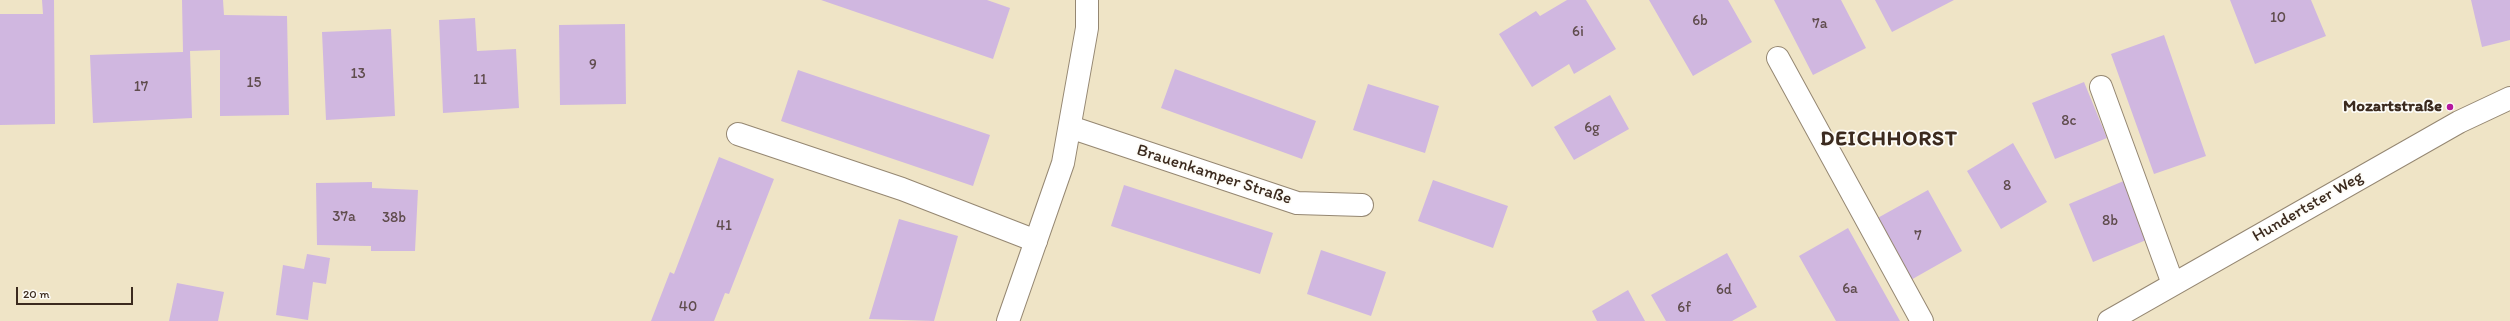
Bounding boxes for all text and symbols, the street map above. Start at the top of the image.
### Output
house number: 10 [2270,9,2286,27]
house number: 6b [1692,12,1708,30]
house number: 7a [1812,15,1828,33]
house number: 6i [1572,23,1584,41]
house number: 9 [589,56,597,74]
house number: 13 [350,65,366,83]
house number: 11 [473,71,487,89]
house number: 15 [247,74,261,92]
house number: 17 [134,78,148,96]
place label: Mozartstraße [2343,97,2442,117]
marker: Mozartstraße [2445,102,2455,112]
house number: 8c [2061,112,2077,130]
house number: 6g [1584,119,1600,137]
district label: DEICHHORST [1821,127,1957,153]
street label: Brauenkamper Straße [1134,140,1294,210]
street label: Hundertster Weg [2249,167,2367,247]
house number: 8 [2003,177,2011,195]
house number: 37a [332,208,356,226]
house number: 38b [382,209,406,227]
house number: 8b [2102,212,2118,230]
house number: 41 [716,217,732,235]
house number: 7 [1914,227,1922,245]
scale bar [18,279,135,305]
house number: 6a [1842,280,1858,298]
house number: 6d [1716,281,1732,299]
text: 20 m [23,287,50,301]
house number: 40 [679,298,697,316]
house number: 6f [1677,299,1691,317]

